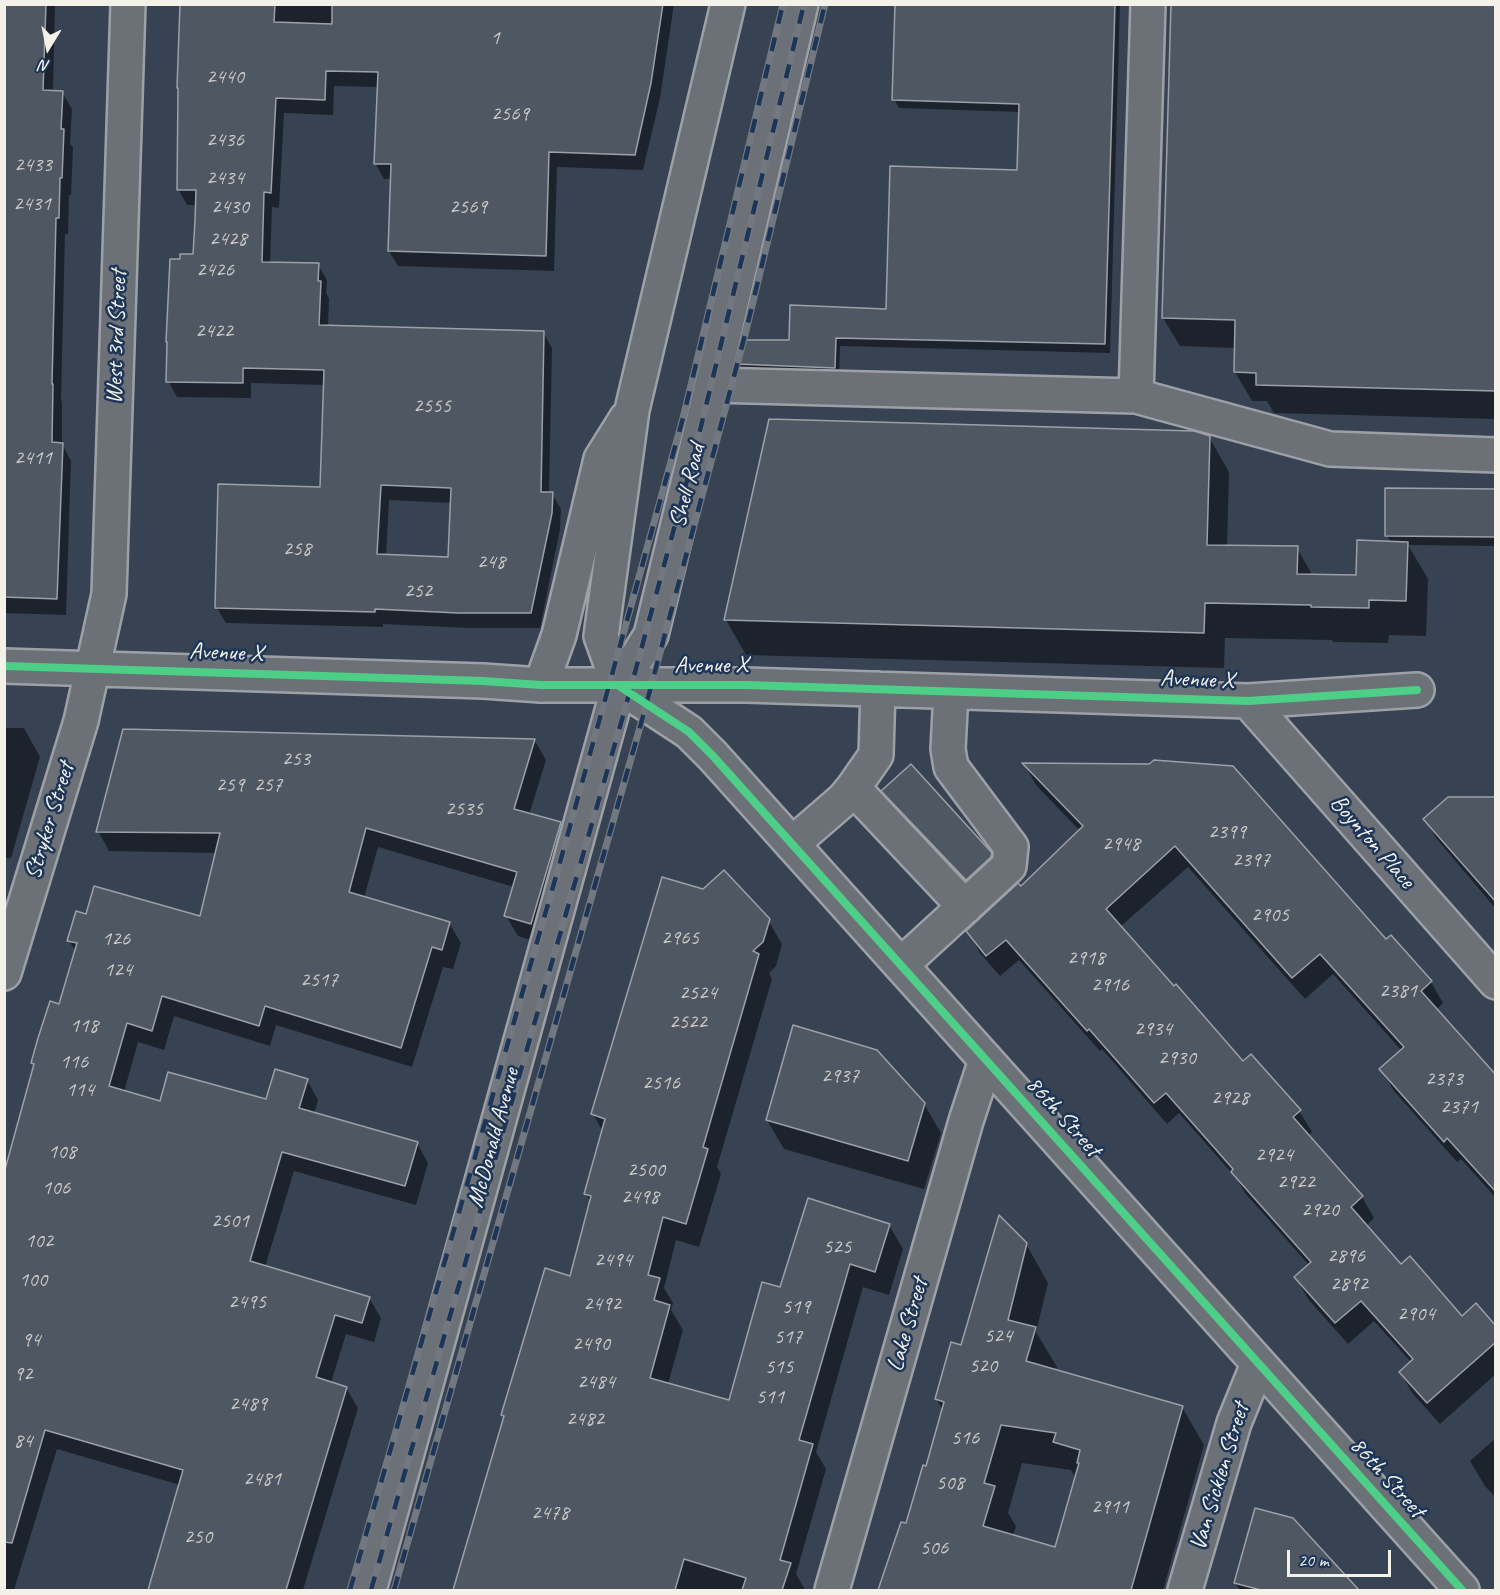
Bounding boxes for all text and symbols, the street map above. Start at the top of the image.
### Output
north arrow [18,18,78,78]
house number: 1 [490,25,500,51]
text: N [38,55,51,76]
house number: 2440 [206,64,244,90]
house number: 2569 [491,101,529,127]
house number: 2436 [206,127,244,153]
house number: 2433 [14,152,52,178]
house number: 2434 [206,165,244,191]
house number: 2431 [13,191,51,217]
house number: 2430 [211,194,249,220]
house number: 2569 [449,194,487,220]
house number: 2428 [209,226,247,252]
house number: 2426 [196,257,234,283]
street label: West 3rd Street [100,269,134,405]
house number: 2422 [195,318,233,344]
house number: 2555 [413,393,451,419]
street label: Shell Road [664,441,712,531]
house number: 2411 [14,445,52,471]
house number: 258 [283,536,311,562]
house number: 248 [477,549,505,575]
house number: 252 [404,578,432,604]
street label: Avenue X [189,637,263,669]
street label: Avenue X [674,652,748,680]
street label: Avenue X [1160,664,1234,696]
house number: 253 [282,746,310,772]
street label: Stryker Street [19,759,81,883]
house number: 259 [216,772,244,798]
house number: 257 [254,772,282,798]
street label: Boynton Place [1323,789,1421,895]
house number: 2535 [445,796,483,822]
house number: 2399 [1208,819,1246,845]
house number: 2948 [1102,831,1140,857]
house number: 2397 [1232,847,1270,873]
house number: 2905 [1251,902,1289,928]
house number: 2965 [661,925,699,951]
house number: 126 [102,926,130,952]
house number: 2918 [1067,945,1105,971]
house number: 124 [104,957,132,983]
house number: 2517 [300,967,338,993]
house number: 2916 [1091,972,1129,998]
house number: 2381 [1379,978,1417,1004]
house number: 2524 [679,980,717,1006]
house number: 2522 [669,1009,707,1035]
house number: 118 [70,1013,98,1039]
house number: 2934 [1134,1016,1172,1042]
house number: 2930 [1158,1045,1196,1071]
house number: 116 [60,1049,88,1075]
house number: 2937 [821,1063,859,1089]
street label: McDonald Avenue [462,1065,526,1211]
house number: 2373 [1425,1066,1463,1092]
house number: 2516 [642,1070,680,1096]
street label: 86th Street [1019,1071,1107,1163]
house number: 114 [66,1077,94,1103]
house number: 2928 [1211,1085,1249,1111]
house number: 2371 [1440,1094,1478,1120]
house number: 108 [48,1139,76,1165]
house number: 2924 [1255,1142,1293,1168]
house number: 2500 [627,1157,665,1183]
house number: 2922 [1277,1169,1315,1195]
house number: 106 [42,1175,70,1201]
house number: 2498 [621,1184,659,1210]
house number: 2920 [1301,1197,1339,1223]
house number: 2501 [211,1208,249,1234]
house number: 102 [25,1228,53,1254]
house number: 525 [823,1234,851,1260]
house number: 2896 [1327,1243,1365,1269]
house number: 2494 [594,1247,632,1273]
house number: 100 [19,1267,47,1293]
house number: 2892 [1330,1271,1368,1297]
street label: Lake Street [881,1275,935,1375]
house number: 2495 [228,1289,266,1315]
house number: 2492 [583,1291,621,1317]
house number: 519 [782,1294,810,1320]
house number: 2904 [1397,1301,1435,1327]
house number: 524 [984,1323,1012,1349]
house number: 517 [774,1324,802,1350]
house number: 94 [22,1327,40,1353]
house number: 2490 [572,1331,610,1357]
house number: 520 [969,1353,997,1379]
house number: 515 [765,1354,793,1380]
house number: 92 [14,1361,32,1387]
house number: 2484 [577,1369,615,1395]
house number: 511 [756,1384,784,1410]
house number: 2489 [229,1391,267,1417]
street label: Van Sicklen Street [1184,1400,1256,1554]
house number: 2482 [566,1406,604,1432]
house number: 516 [951,1425,979,1451]
house number: 84 [14,1428,32,1454]
street label: 86th Street [1343,1432,1431,1524]
house number: 2481 [243,1466,281,1492]
house number: 508 [936,1470,964,1496]
house number: 2911 [1091,1494,1129,1520]
house number: 2478 [531,1500,569,1526]
house number: 250 [184,1524,212,1550]
house number: 506 [920,1535,948,1561]
scale bar [1290,1538,1394,1576]
text: 20 m [1298,1549,1329,1571]

